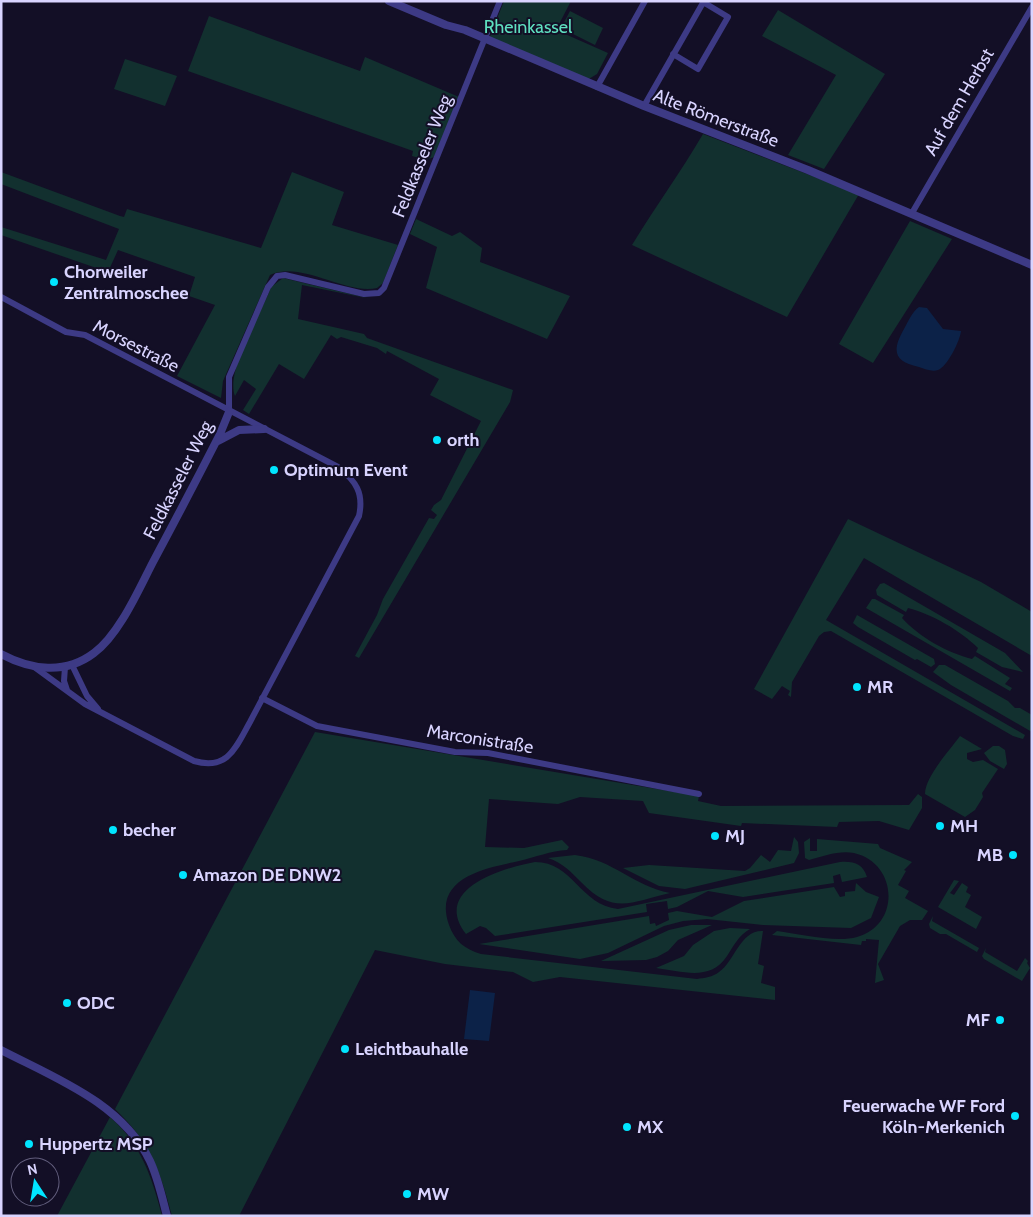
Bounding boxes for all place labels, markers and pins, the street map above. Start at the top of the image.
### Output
place label: Chorweiler Zentralmoschee [64,261,188,304]
marker: Chorweiler Zentralmoschee [48,276,60,288]
place label: orth [447,429,479,451]
marker: orth [431,434,443,446]
place label: Optimum Event [284,459,408,481]
marker: Optimum Event [268,464,280,476]
place label: MR [867,676,894,698]
marker: MR [851,681,863,693]
place label: MH [950,815,978,837]
place label: becher [123,819,176,841]
marker: MH [934,820,946,832]
marker: becher [107,824,119,836]
place label: MJ [725,825,745,847]
marker: MJ [709,830,721,842]
place label: MB [977,844,1003,866]
marker: MB [1007,849,1019,861]
place label: Amazon DE DNW2 [193,864,341,886]
marker: Amazon DE DNW2 [177,869,189,881]
place label: ODC [77,992,115,1014]
marker: ODC [61,997,73,1009]
place label: MF [966,1009,991,1031]
marker: MF [994,1014,1006,1026]
place label: Leichtbauhalle [355,1038,468,1060]
marker: Leichtbauhalle [339,1043,351,1055]
place label: Feuerwache WF Ford Köln-Merkenich [842,1095,1005,1138]
marker: Feuerwache WF Ford Köln-Merkenich [1009,1110,1021,1122]
place label: MX [637,1116,664,1138]
marker: MX [621,1121,633,1133]
place label: Huppertz MSP [39,1133,153,1155]
marker: Huppertz MSP [23,1138,35,1150]
place label: MW [417,1183,450,1205]
marker: MW [401,1188,413,1200]

